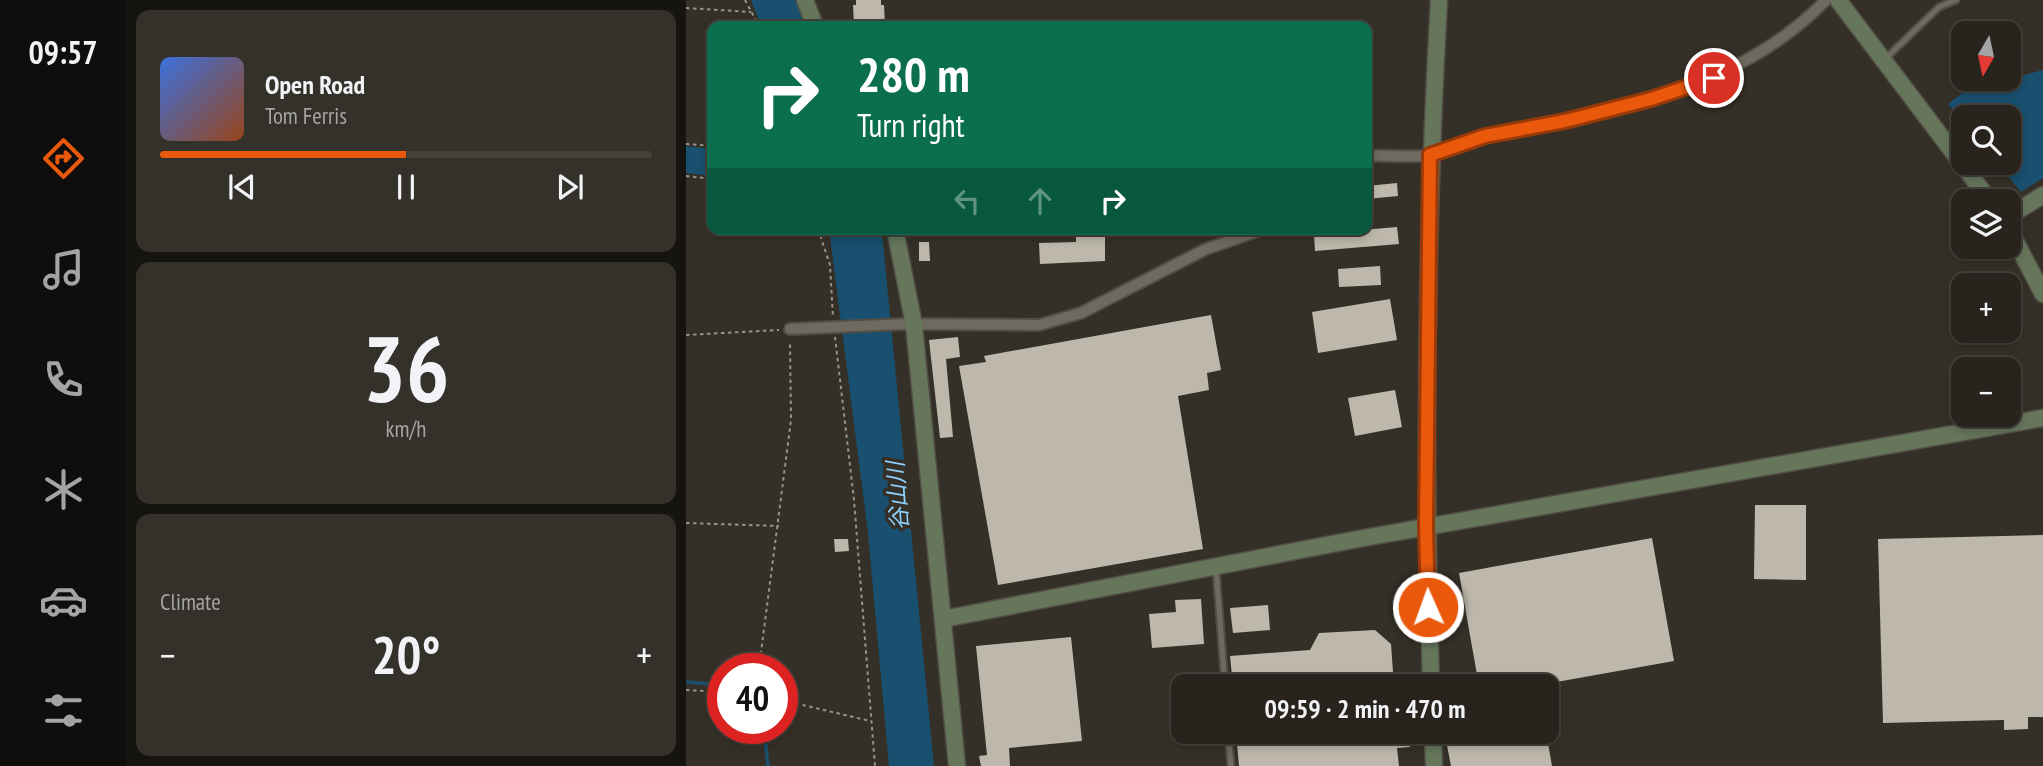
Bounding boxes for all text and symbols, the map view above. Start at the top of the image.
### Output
north arrow [1951,21,2021,91]
map controls [1951,21,2021,427]
text: 09:57 [28,31,98,73]
text: 280 m [857,42,970,106]
pin [1684,48,1744,108]
icon: right [742,49,833,140]
icon: arrive [1695,59,1733,97]
text: Open Road [265,68,365,101]
text: Tom Ferris [265,101,347,130]
text: Turn right [857,104,965,146]
button: search [1951,105,2021,175]
icon: directions [39,134,88,183]
icon: previous [223,168,261,206]
icon: pause [387,168,425,206]
icon: next [551,168,589,206]
icon: left [948,182,986,220]
icon: ahead [1021,182,1059,220]
icon: right [1094,182,1132,220]
button: layers [1951,189,2021,259]
icon: music [39,245,88,294]
button: + [1951,273,2021,343]
text: 36 [363,309,450,427]
icon: phone [39,355,88,404]
button: − [1951,357,2021,427]
text: km/h [386,414,426,443]
water label: 谷山川 [880,458,914,531]
icon: climate [39,465,88,514]
position arrow [1391,570,1465,644]
icon: car [39,576,88,625]
text: Climate [160,587,221,616]
text: 20° [372,621,440,688]
text: − [160,630,176,679]
text: + [636,630,652,679]
speed limit sign: 40 [707,653,798,744]
icon: filters [39,686,88,735]
text: 09:59 · 2 min · 470 m [1265,692,1465,725]

